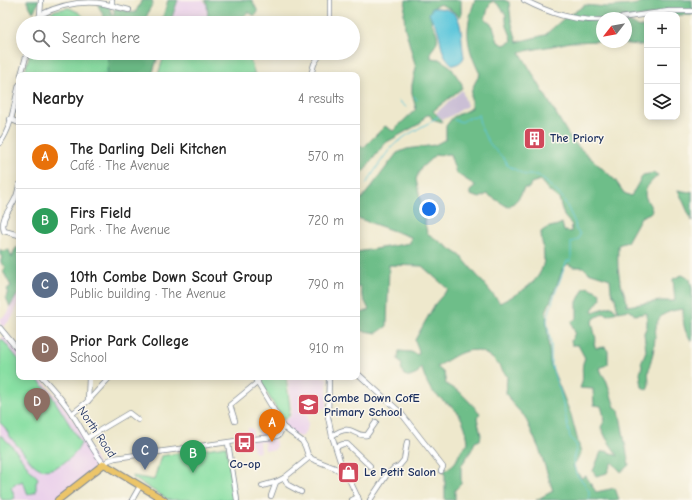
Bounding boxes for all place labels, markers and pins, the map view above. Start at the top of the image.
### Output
building icon: The Priory [522,125,548,151]
place label: The Priory [550,131,604,145]
pin: D [24,388,50,421]
place label: Combe Down CofE Primary School [324,391,420,419]
school or university icon: Combe Down CofE Primary School [296,392,322,418]
pin: A [259,409,285,442]
bus stop icon: Co-op [232,430,258,456]
pin: C [132,437,158,470]
pin: B [180,440,206,473]
place label: Co-op [230,457,260,471]
shop icon: Le Petit Salon [335,459,361,485]
place label: Le Petit Salon [364,465,436,479]

